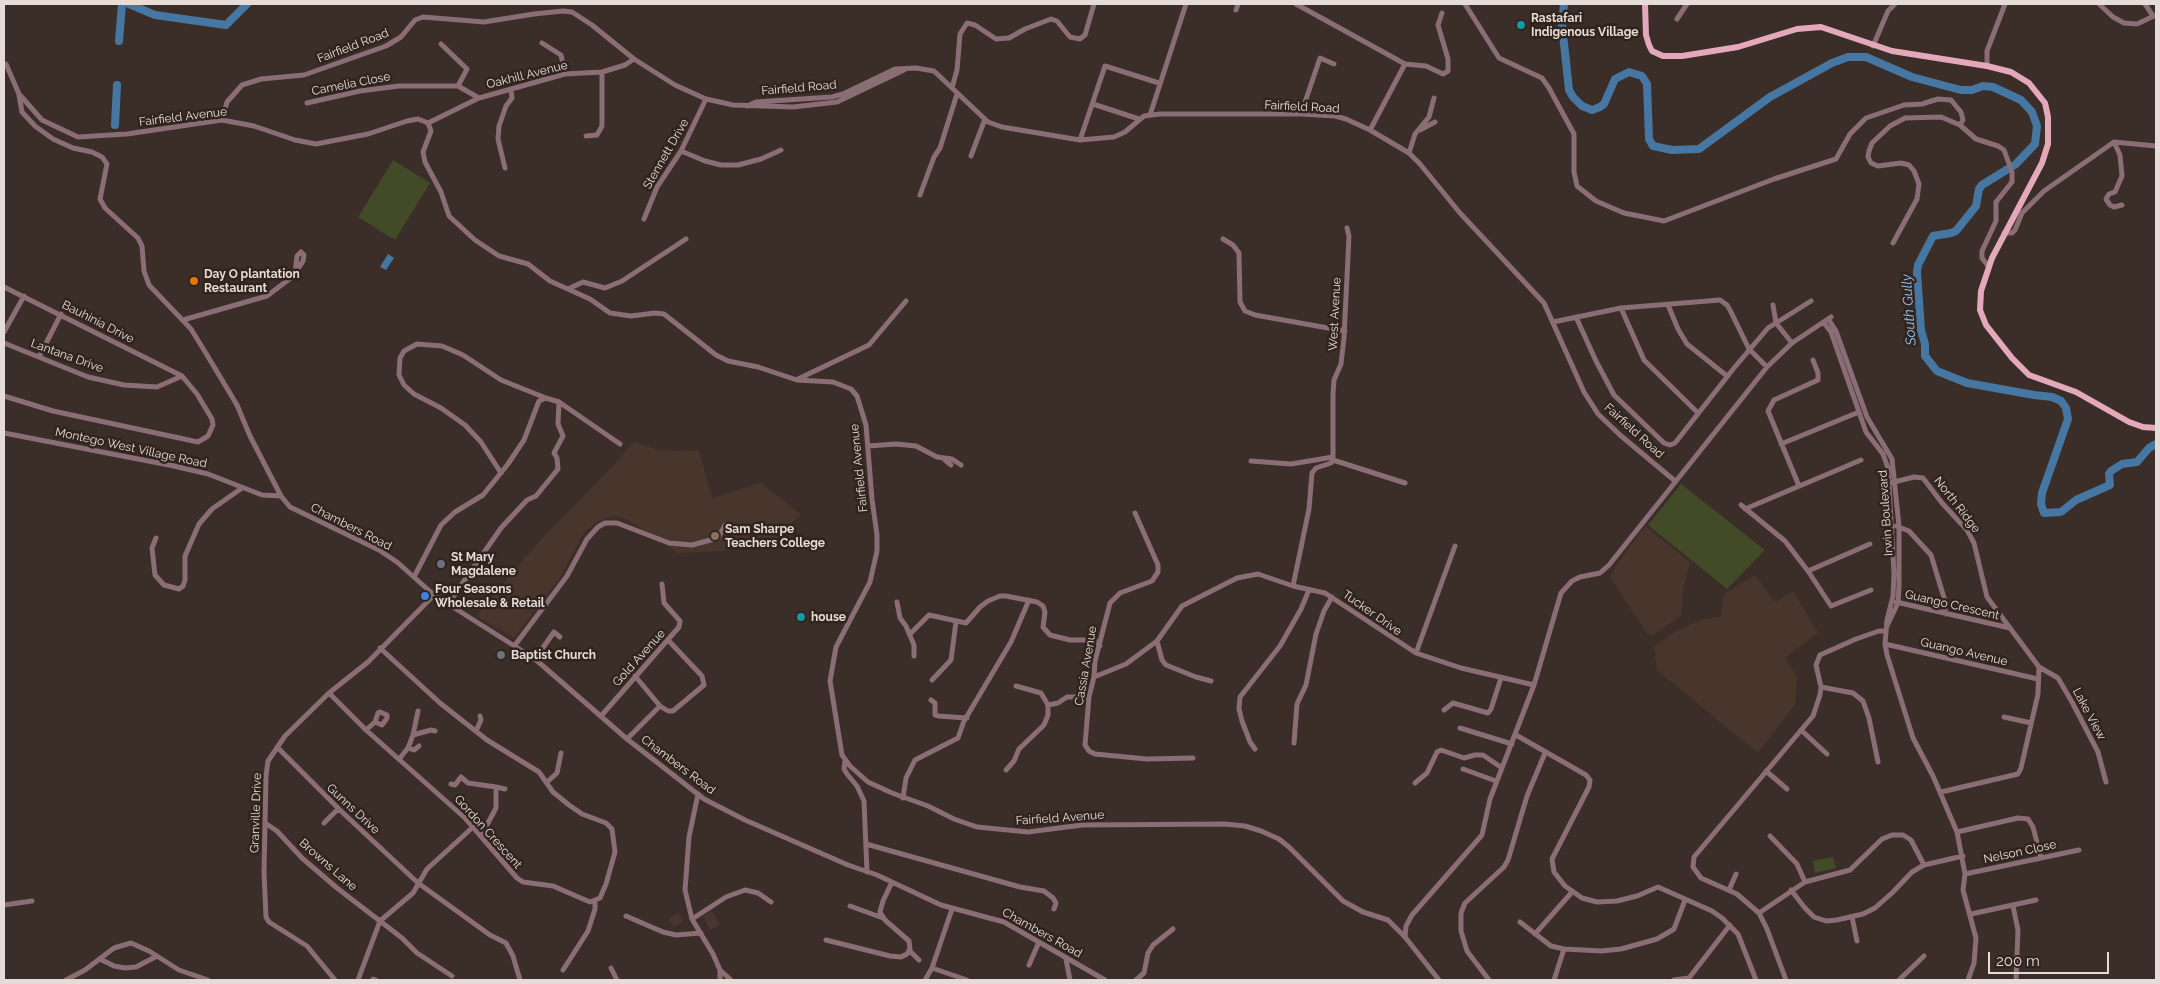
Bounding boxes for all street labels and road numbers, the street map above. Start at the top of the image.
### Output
street label: Fairfield Road [315,26,391,66]
street label: Oakhill Avenue [485,58,569,92]
street label: Camelia Close [310,69,392,99]
street label: Fairfield Road [761,78,837,98]
street label: Fairfield Road [1264,98,1340,116]
street label: Fairfield Avenue [138,104,228,130]
street label: Stennett Drive [640,116,692,192]
street label: West Avenue [1326,277,1344,351]
street label: Bauhinia Drive [59,298,137,346]
street label: Lantana Drive [29,336,105,376]
street label: Fairfield Road [1601,400,1667,462]
street label: Fairfield Avenue [847,423,871,513]
street label: Montego West Village Road [54,425,208,471]
street label: Irwin Boulevard [1876,469,1896,557]
street label: North Ridge [1931,474,1983,536]
street label: Chambers Road [308,500,394,554]
street label: Tucker Drive [1340,587,1404,639]
street label: Guango Crescent [1903,587,2001,623]
street label: Cassia Avenue [1072,625,1100,707]
street label: Gold Avenue [610,627,668,689]
street label: Guango Avenue [1919,635,2009,669]
street label: Lake View [2069,685,2109,743]
street label: Chambers Road [638,732,718,798]
street label: Granville Drive [247,773,265,853]
street label: Gunns Drive [324,781,382,837]
street label: Gordon Crescent [451,792,525,872]
street label: Fairfield Avenue [1015,808,1105,828]
street label: Browns Lane [296,836,360,894]
street label: Nelson Close [1982,837,2058,867]
street label: Chambers Road [1000,905,1084,961]

